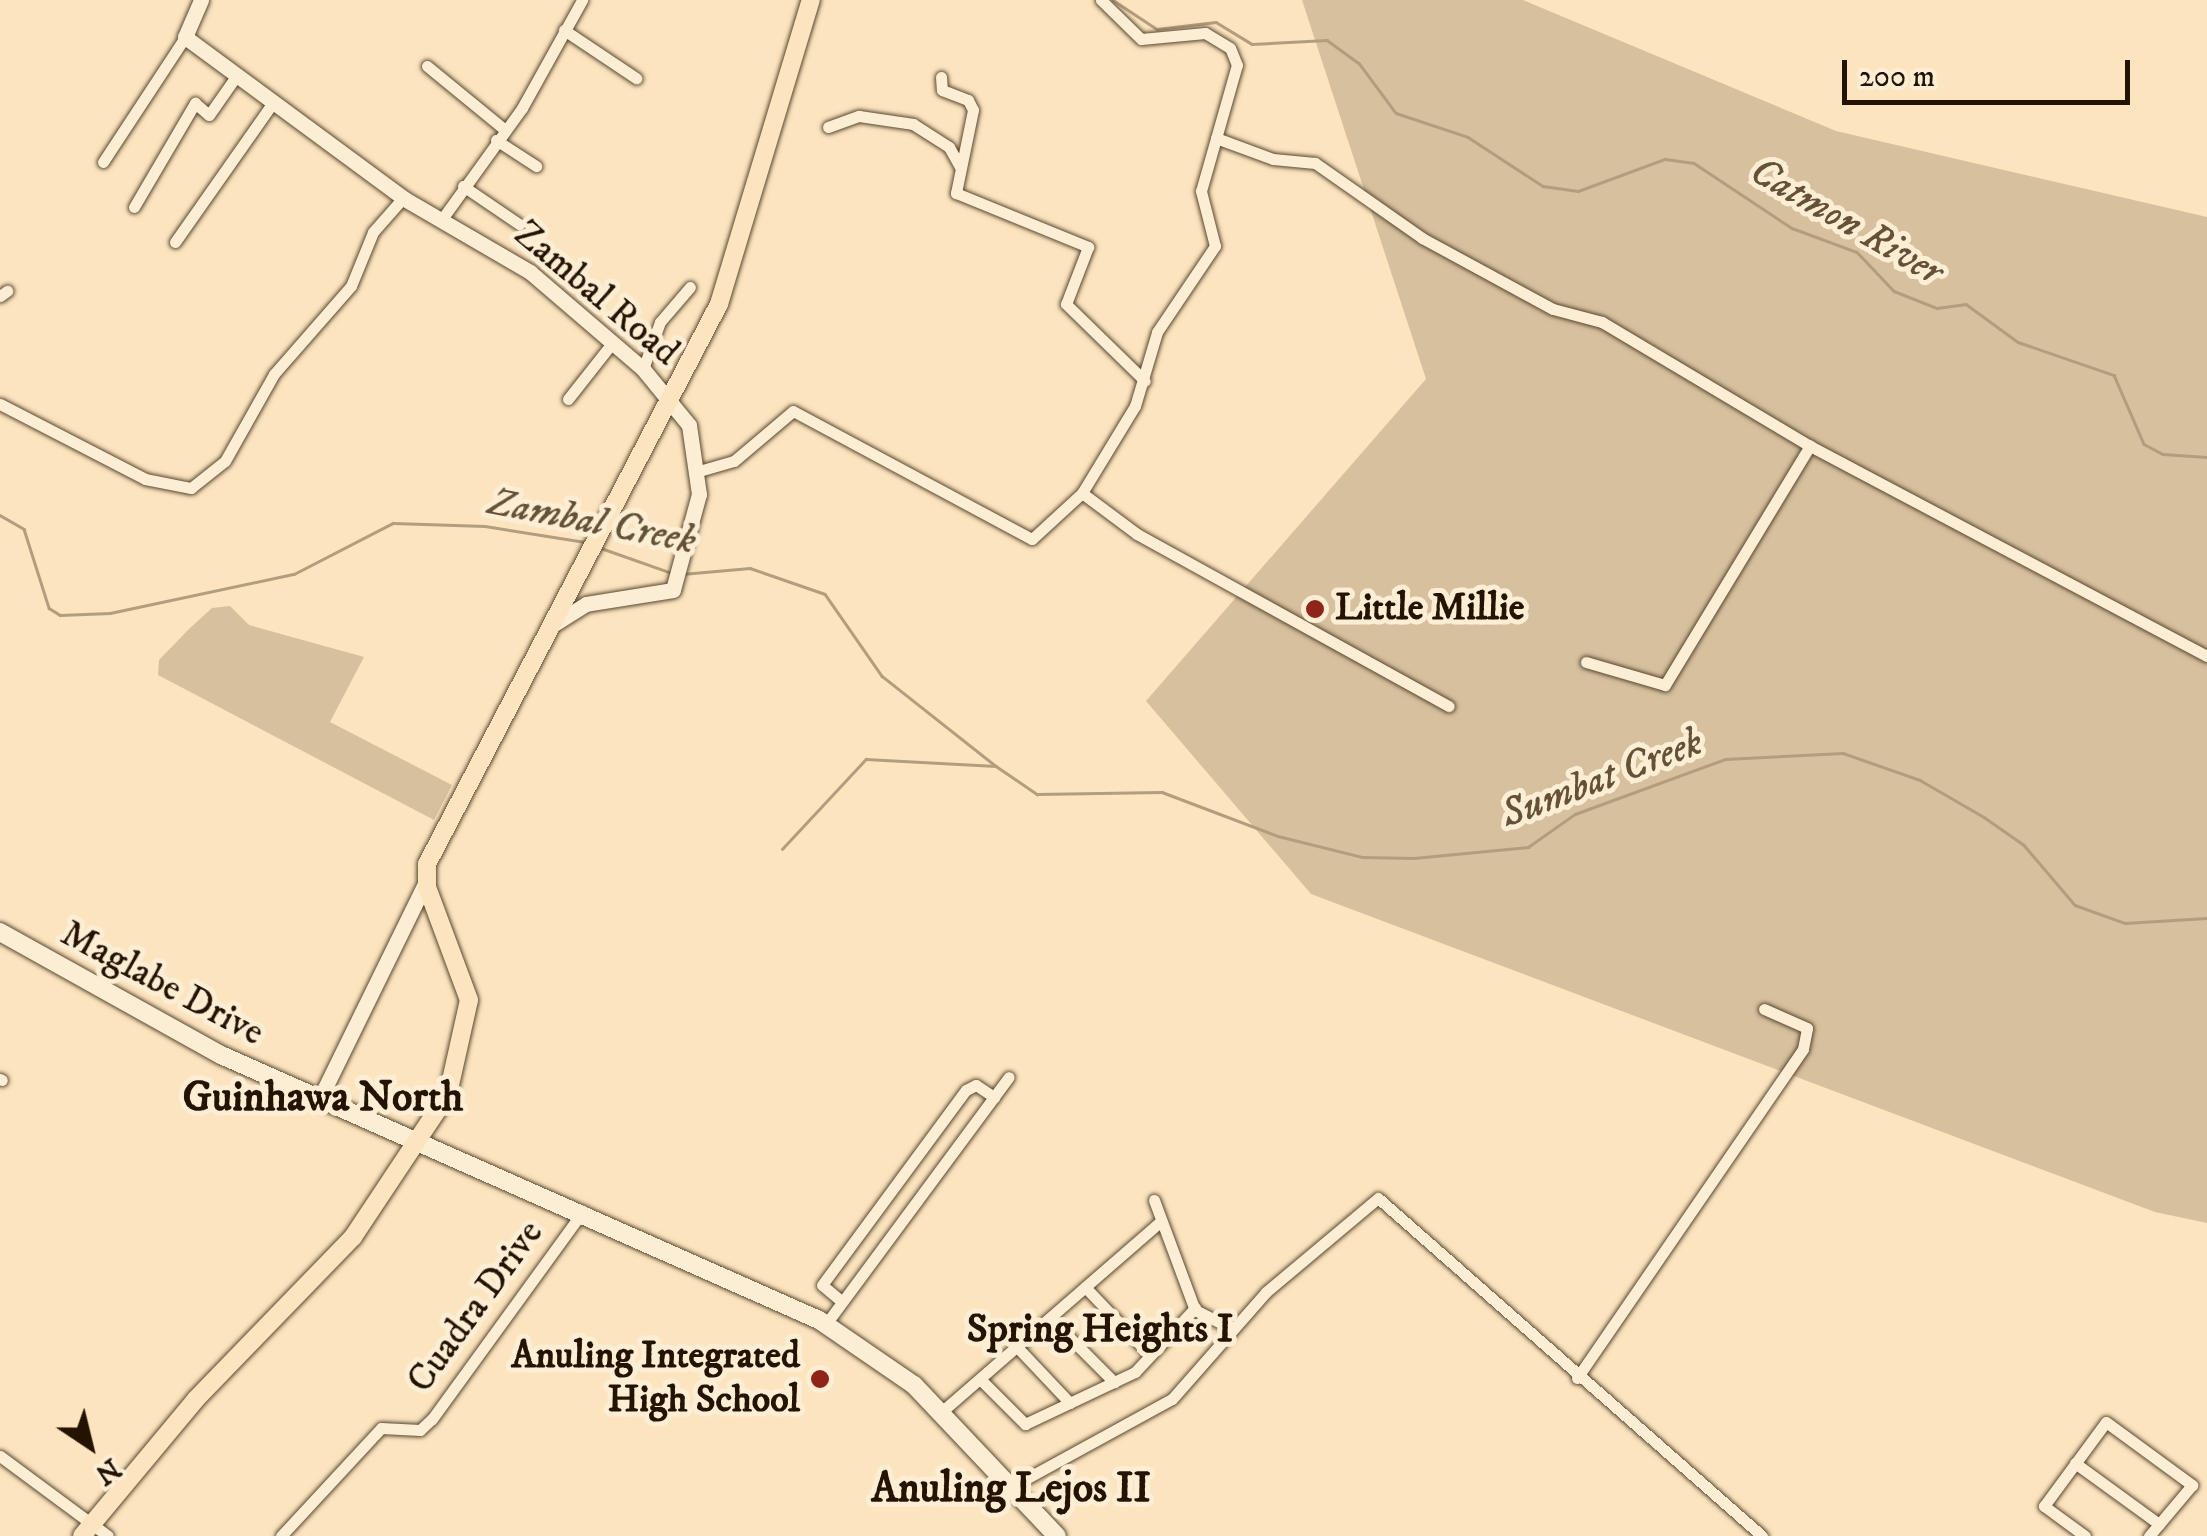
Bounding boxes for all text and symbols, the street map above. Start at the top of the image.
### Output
scale bar [1847,40,2134,102]
text: 200 m [1859,59,1935,96]
water label: Catmon River [1741,148,1951,296]
street label: Zambal Road [504,212,688,376]
water label: Zambal Creek [484,478,700,566]
place label: Little Millie [1335,586,1524,632]
marker: Little Millie [1304,598,1326,620]
water label: Sumbat Creek [1494,719,1710,839]
street label: Maglabe Drive [53,911,271,1057]
district label: Guinhawa North [183,1073,463,1123]
street label: Cuadra Drive [398,1212,554,1402]
district label: Spring Heights I [967,1306,1233,1354]
place label: Anuling Integrated High School [511,1334,800,1424]
marker: Anuling Integrated High School [809,1368,831,1390]
north arrow [40,1396,140,1496]
text: N [88,1450,127,1492]
district label: Anuling Lejos II [871,1464,1151,1514]

